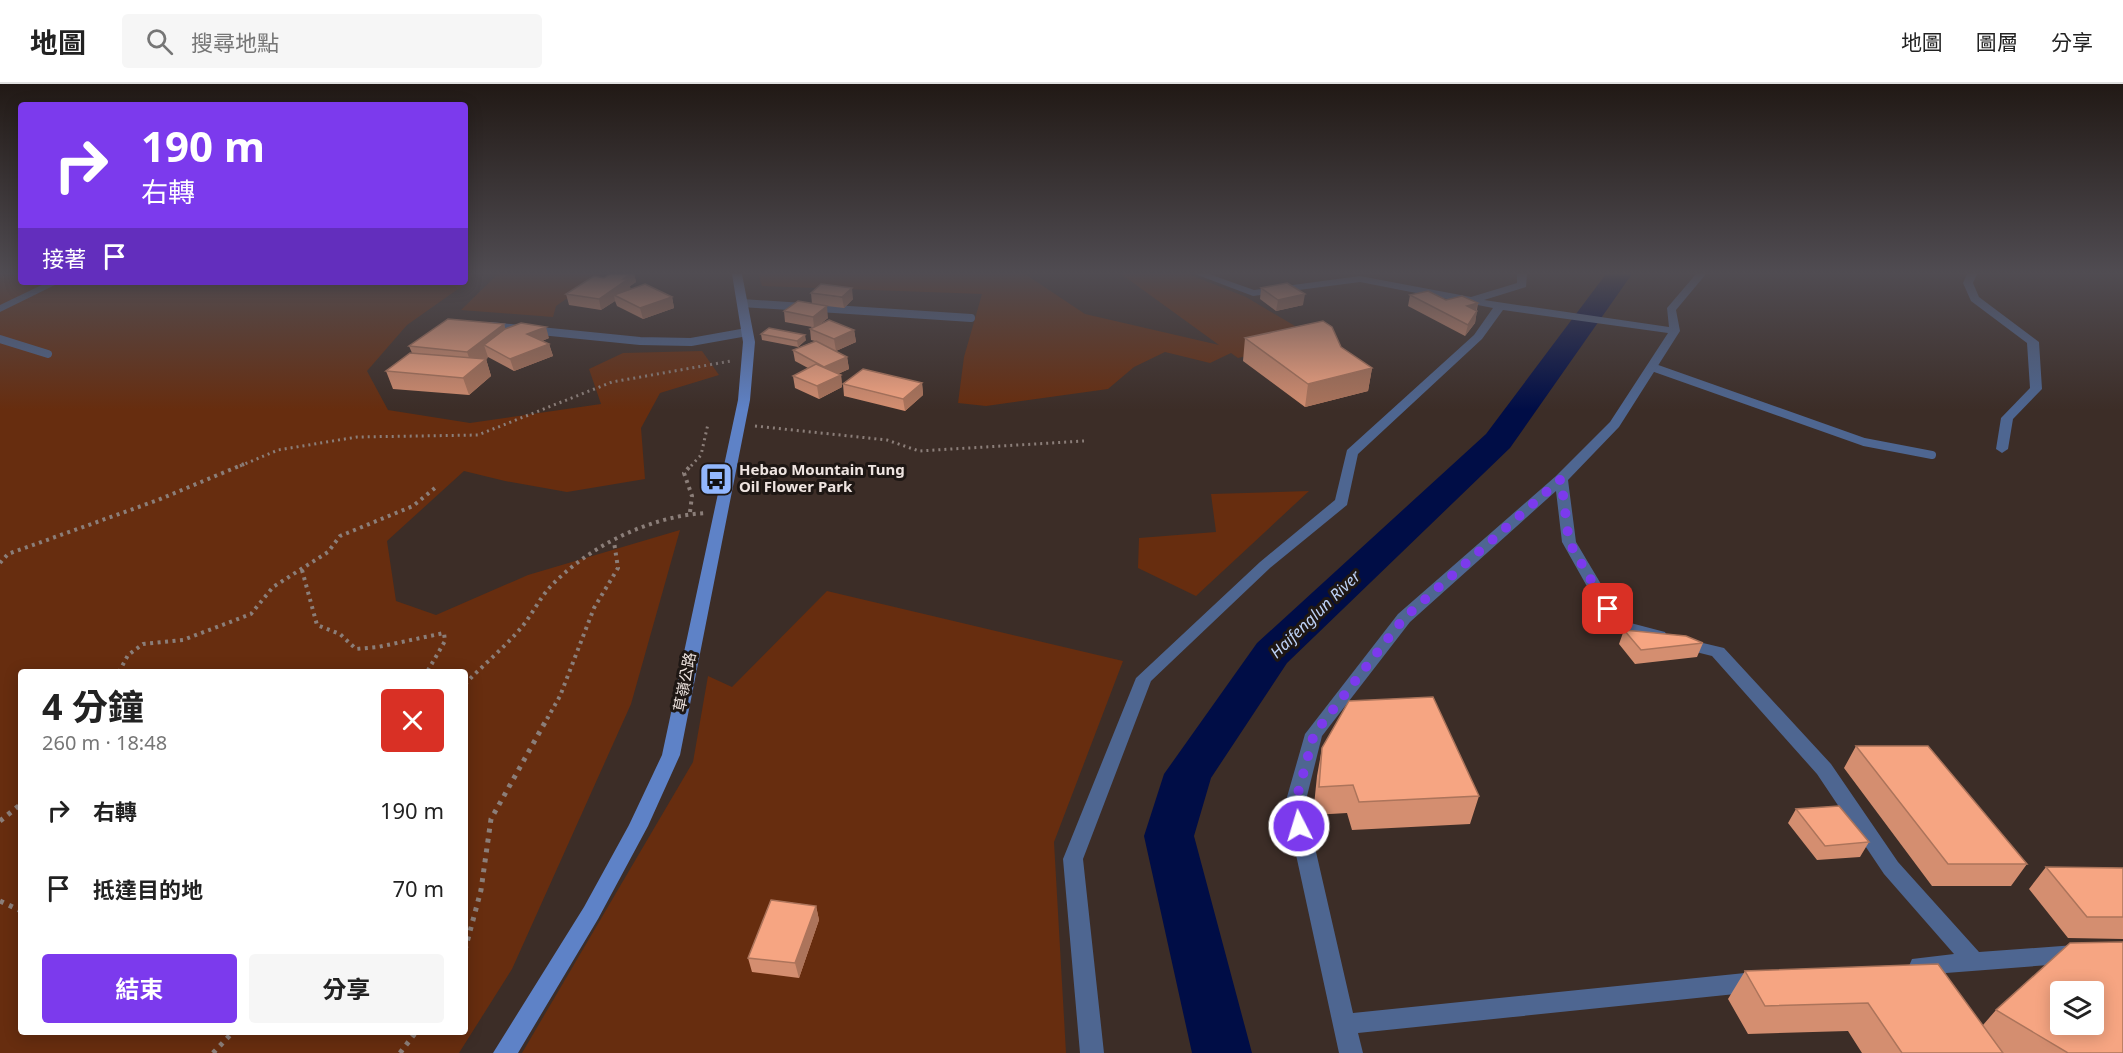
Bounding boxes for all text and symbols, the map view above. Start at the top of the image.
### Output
search box [122,14,542,68]
text: 地圖 [30,23,86,61]
icon: search [143,25,176,58]
text: 搜尋地點 [191,27,279,57]
text: 地圖 [1901,28,1943,56]
text: 圖層 [1976,28,2018,56]
text: 分享 [2051,28,2093,56]
text: 190 m [141,117,265,174]
icon: right [42,126,120,204]
text: 右轉 [141,173,195,210]
icon: arrive [98,240,131,273]
text: 接著 [42,243,86,273]
place label: Hebao Mountain Tung Oil Flower Park [739,459,905,496]
bus stop icon: Hebao Mountain Tung Oil Flower Park [698,461,734,497]
water label: Haifenglun River [1265,565,1365,663]
pin [1582,583,1633,634]
icon: arrive [1591,592,1624,625]
street label: 草嶺公路 [668,650,700,713]
text: 4 分鐘 [42,682,144,731]
button: close [381,689,444,752]
text: 260 m · 18:48 [42,729,167,756]
icon: right [42,794,75,827]
position arrow [1267,794,1331,858]
text: 190 m [380,795,444,825]
text: 右轉 [93,796,137,826]
icon: arrive [42,872,75,905]
text: 70 m [393,873,444,903]
text: 抵達目的地 [93,874,203,904]
button: 結束 [42,954,237,1023]
button: 分享 [249,954,444,1023]
map controls [2050,981,2104,1035]
button: layers [2050,981,2104,1035]

